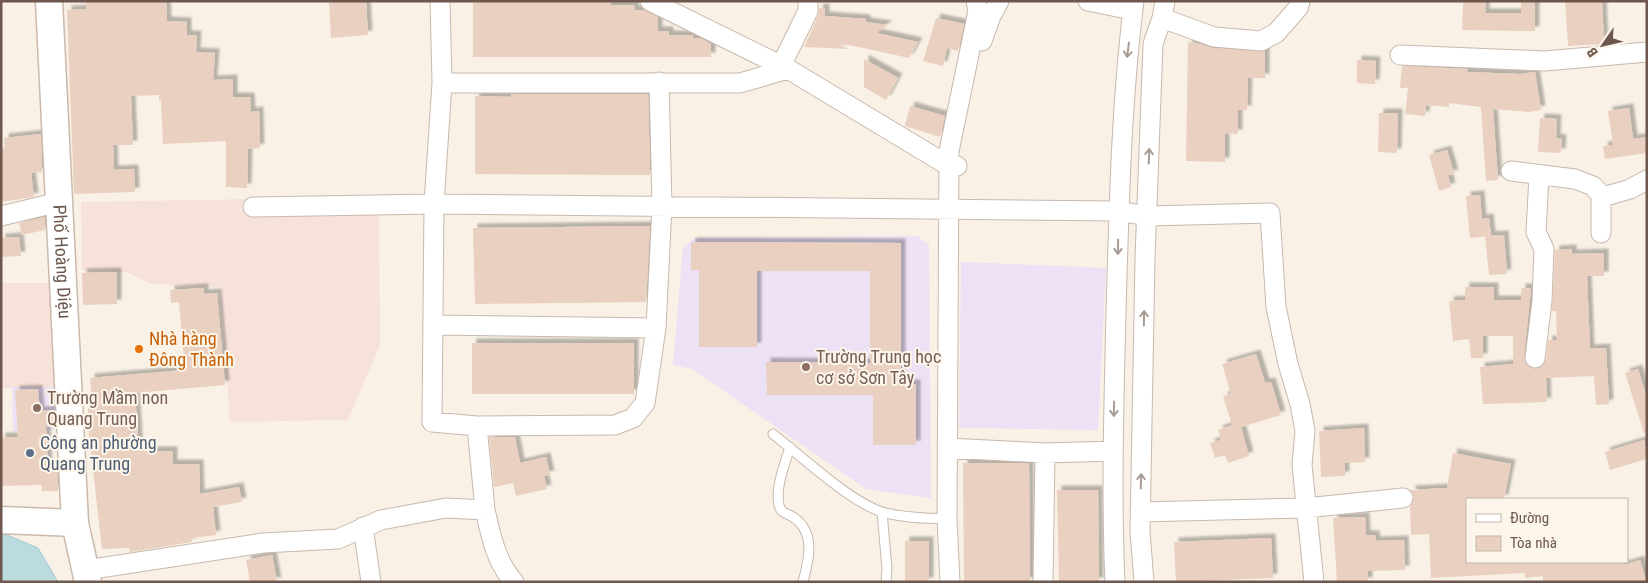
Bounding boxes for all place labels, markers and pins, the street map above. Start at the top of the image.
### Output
place label: Nhà hàng Đông Thành [149,328,234,370]
marker: Nhà hàng Đông Thành [133,343,145,355]
place label: Trường Trung học cơ sở Sơn Tây [816,346,941,388]
marker: Trường Trung học cơ sở Sơn Tây [800,361,812,373]
place label: Trường Mầm non Quang Trung [47,387,168,429]
marker: Trường Mầm non Quang Trung [31,402,43,414]
place label: Công an phường Quang Trung [40,432,157,474]
marker: Công an phường Quang Trung [24,447,36,459]

